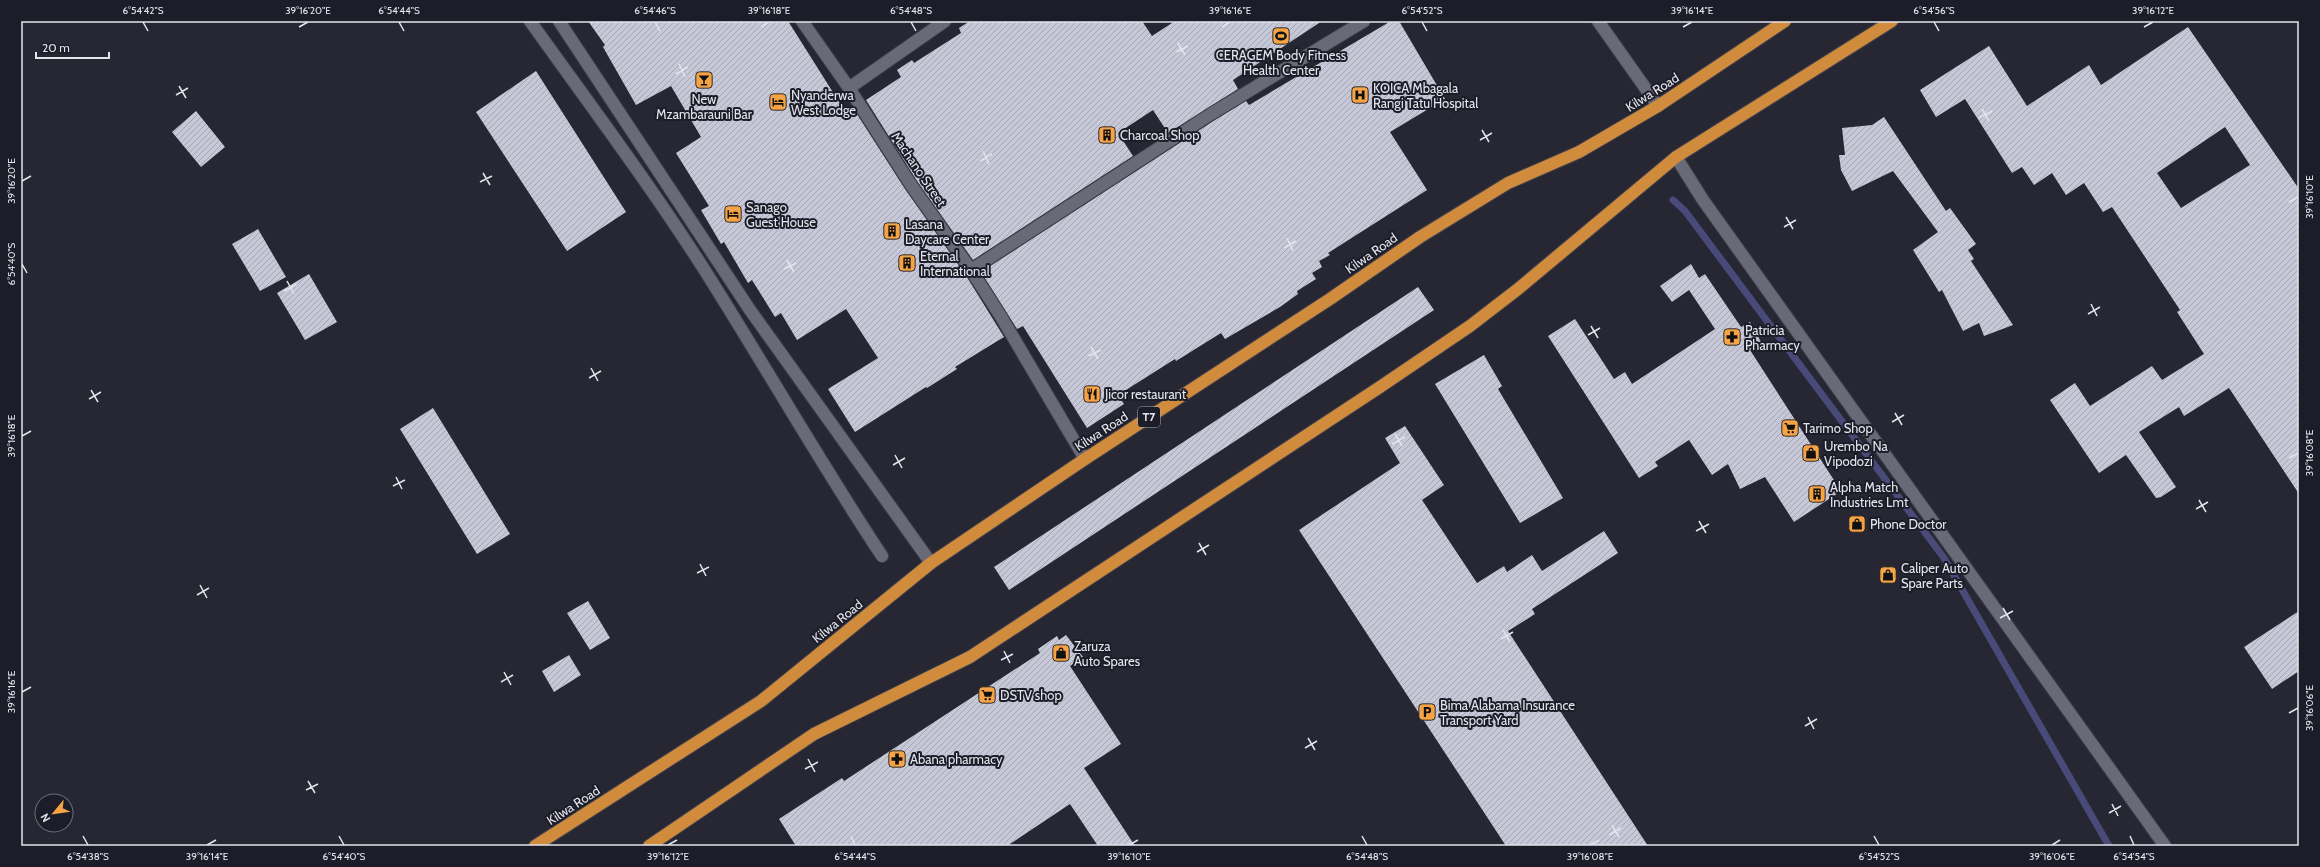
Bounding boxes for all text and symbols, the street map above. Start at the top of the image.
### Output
text: 6°54'42"S [122,4,164,17]
text: 39°16'20"E [285,4,331,17]
text: 6°54'44"S [378,4,420,17]
text: 6°54'46"S [634,4,676,17]
text: 39°16'18"E [748,4,791,17]
text: 6°54'48"S [890,4,932,17]
text: 39°16'16"E [1209,4,1252,17]
text: 6°54'52"S [1402,4,1443,17]
text: 39°16'14"E [1671,4,1714,17]
text: 6°54'56"S [1913,4,1955,17]
text: 39°16'12"E [2132,4,2174,17]
sports icon: CERAGEM Body Fitness Health Center [1271,26,1291,46]
scale bar [36,34,109,60]
text: 20 m [42,40,70,55]
place label: CERAGEM Body Fitness Health Center [1216,47,1347,78]
street label: Kilwa Road [1622,69,1682,115]
bar icon: New Mzambarauni Bar [694,70,714,90]
place label: KOICA Mbagala Rangi Tatu Hospital [1373,80,1478,111]
hospital icon: KOICA Mbagala Rangi Tatu Hospital [1350,85,1370,105]
place label: Nyanderwa West Lodge [791,87,856,118]
place label: New Mzambarauni Bar [656,91,753,122]
hotel icon: Nyanderwa West Lodge [768,92,788,112]
building icon: Charcoal Shop [1097,125,1117,145]
place label: Charcoal Shop [1120,127,1199,143]
street label: Machano Street [888,129,950,210]
text: 39°16'20"E [5,158,18,204]
text: 39°16'10"E [2303,175,2316,219]
place label: Sanago Guest House [746,199,816,230]
hotel icon: Sanago Guest House [723,204,743,224]
place label: Lasana Daycare Center [905,216,990,247]
building icon: Lasana Daycare Center [882,221,902,241]
street label: Kilwa Road [1342,229,1400,277]
text: 6°54'40"S [5,242,18,285]
place label: Eternal International [920,248,990,279]
building icon: Eternal International [897,253,917,273]
place label: Patricia Pharmacy [1745,322,1800,353]
pharmacy icon: Patricia Pharmacy [1722,327,1742,347]
restaurant icon: Jicor restaurant [1082,384,1102,404]
place label: Jicor restaurant [1104,386,1187,402]
road number: T7 [1138,407,1160,427]
street label: Kilwa Road [1071,408,1131,454]
text: 39°16'18"E [5,414,18,457]
supermarket icon: Tarimo Shop [1780,418,1800,438]
place label: Tarimo Shop [1803,420,1873,436]
text: 39°16'08"E [2303,429,2316,476]
place label: Urembo Na Vipodozi [1824,438,1889,469]
shop icon: Urembo Na Vipodozi [1801,443,1821,463]
place label: Alpha Match Industries Lmt [1830,479,1909,510]
building icon: Alpha Match Industries Lmt [1807,484,1827,504]
shop icon: Phone Doctor [1847,514,1867,534]
place label: Phone Doctor [1870,516,1947,532]
place label: Caliper Auto Spare Parts [1901,560,1968,591]
shop icon: Caliper Auto Spare Parts [1878,565,1898,585]
street label: Kilwa Road [809,596,865,646]
place label: Zaruza Auto Spares [1074,638,1141,669]
shop icon: Zaruza Auto Spares [1051,643,1071,663]
text: 39°16'16"E [5,670,18,713]
supermarket icon: DSTV shop [977,685,997,705]
text: 39°16'06"E [2303,685,2316,731]
place label: DSTV shop [1000,687,1062,703]
place label: Bima Alabama Insurance Transport Yard [1440,697,1575,728]
parking icon: Bima Alabama Insurance Transport Yard [1417,702,1437,722]
pharmacy icon: Abana pharmacy [887,749,907,769]
place label: Abana pharmacy [910,751,1003,767]
street label: Kilwa Road [543,782,603,828]
north arrow [34,793,74,833]
text: N [37,811,53,825]
text: 6°54'38"S [67,850,109,863]
text: 39°16'14"E [186,850,229,863]
text: 6°54'40"S [323,850,366,863]
text: 39°16'12"E [647,850,689,863]
text: 6°54'44"S [834,850,876,863]
text: 39°16'10"E [1107,850,1151,863]
text: 6°54'48"S [1346,850,1388,863]
text: 39°16'08"E [1567,850,1614,863]
text: 6°54'52"S [1859,850,1900,863]
text: 39°16'06"E [2029,850,2075,863]
text: 6°54'54"S [2113,850,2155,863]

